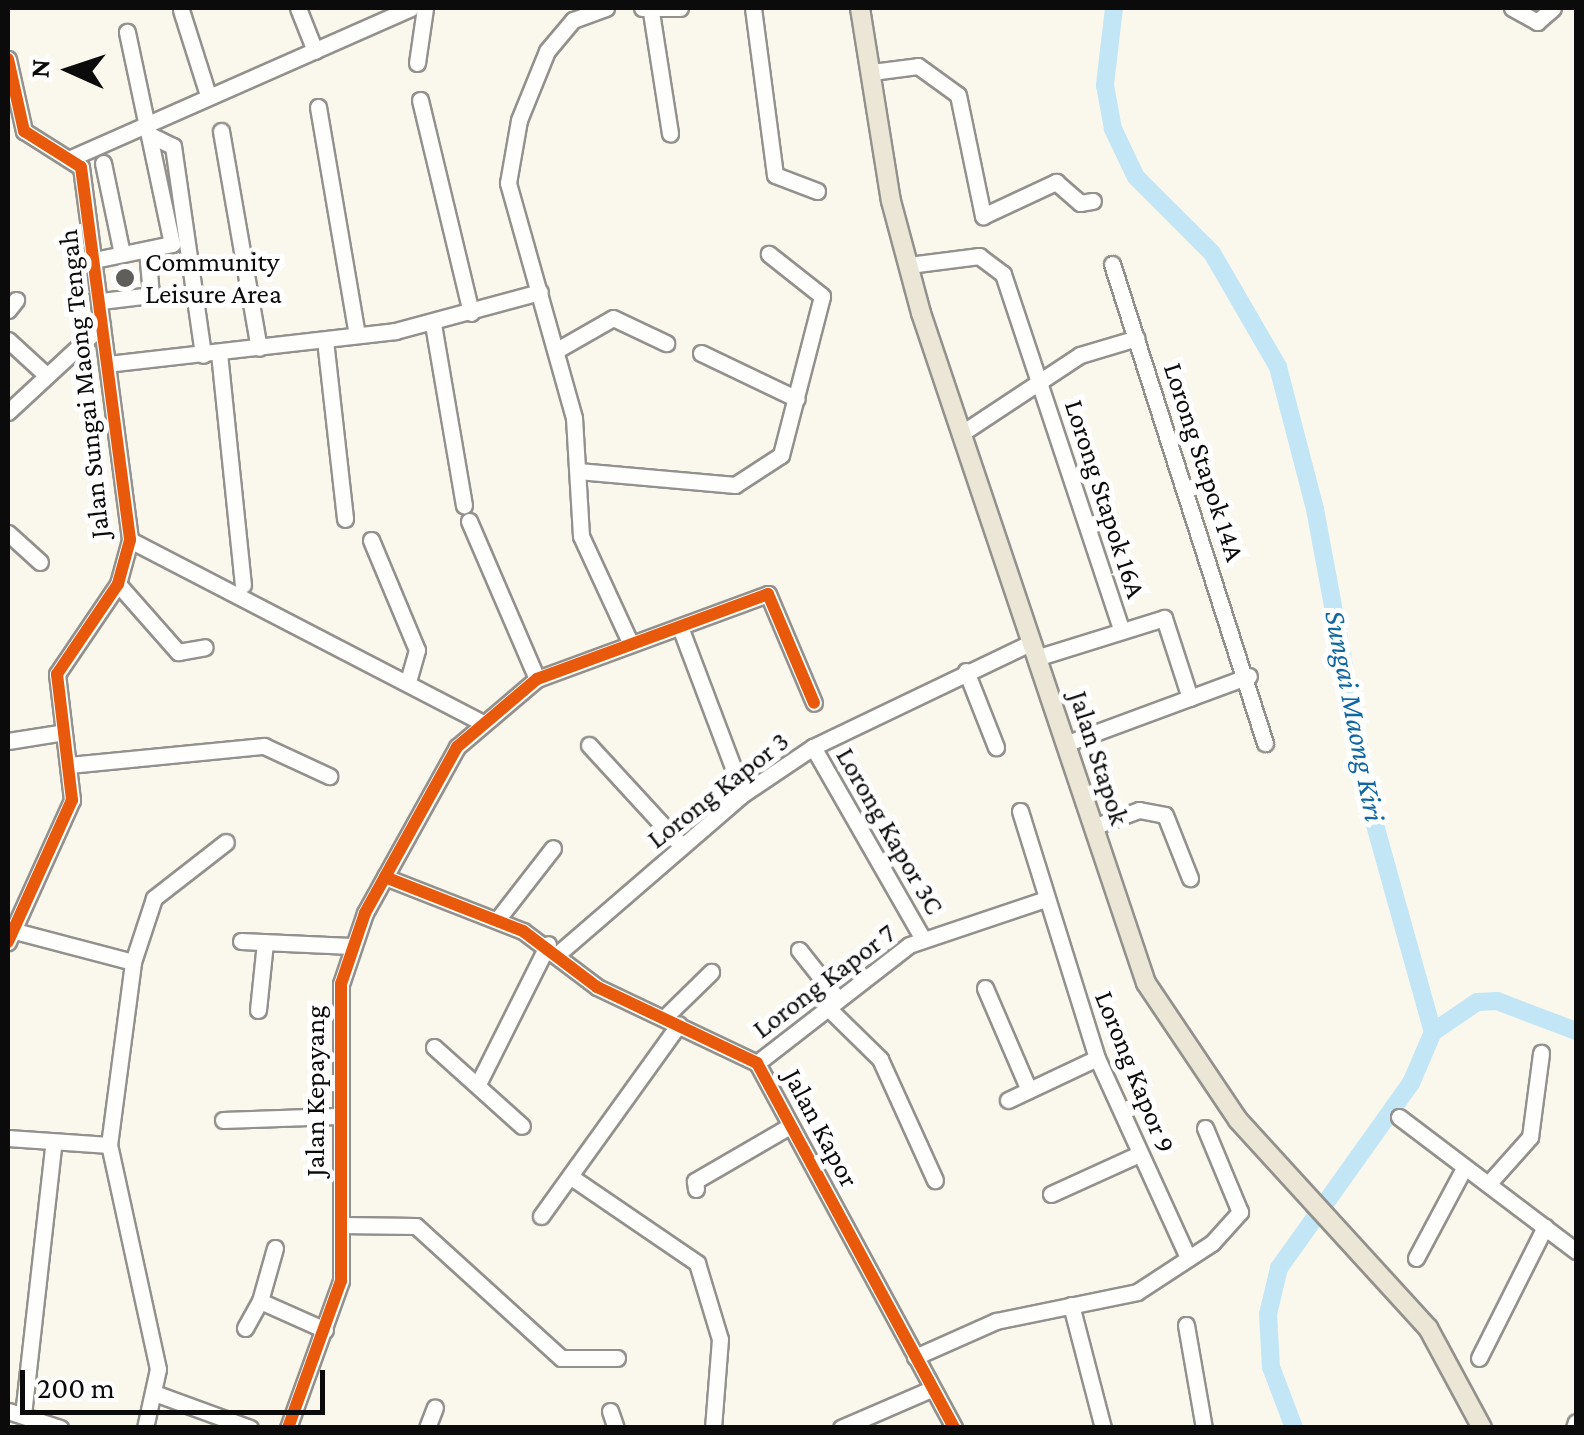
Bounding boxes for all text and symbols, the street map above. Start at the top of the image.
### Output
north arrow [20,20,120,120]
text: N [24,58,56,79]
street label: Jalan Sungai Maong Tengah [51,228,117,540]
place label: Community Leisure Area [145,245,282,311]
marker: Community Leisure Area [114,267,136,289]
street label: Lorong Stapok 14A [1156,358,1252,566]
street label: Lorong Stapok 16A [1057,396,1153,602]
water label: Sungai Maong Kiri [1317,607,1393,825]
street label: Jalan Stapok [1062,687,1136,829]
street label: Lorong Kapor 3 [640,724,796,856]
street label: Lorong Kapor 3C [829,742,951,920]
street label: Lorong Kapor 7 [746,916,902,1046]
street label: Lorong Kapor 9 [1087,986,1183,1158]
street label: Jalan Kepayang [298,1005,332,1177]
street label: Jalan Kapor [776,1063,866,1193]
scale bar [25,1350,330,1412]
text: 200 m [37,1371,115,1404]

